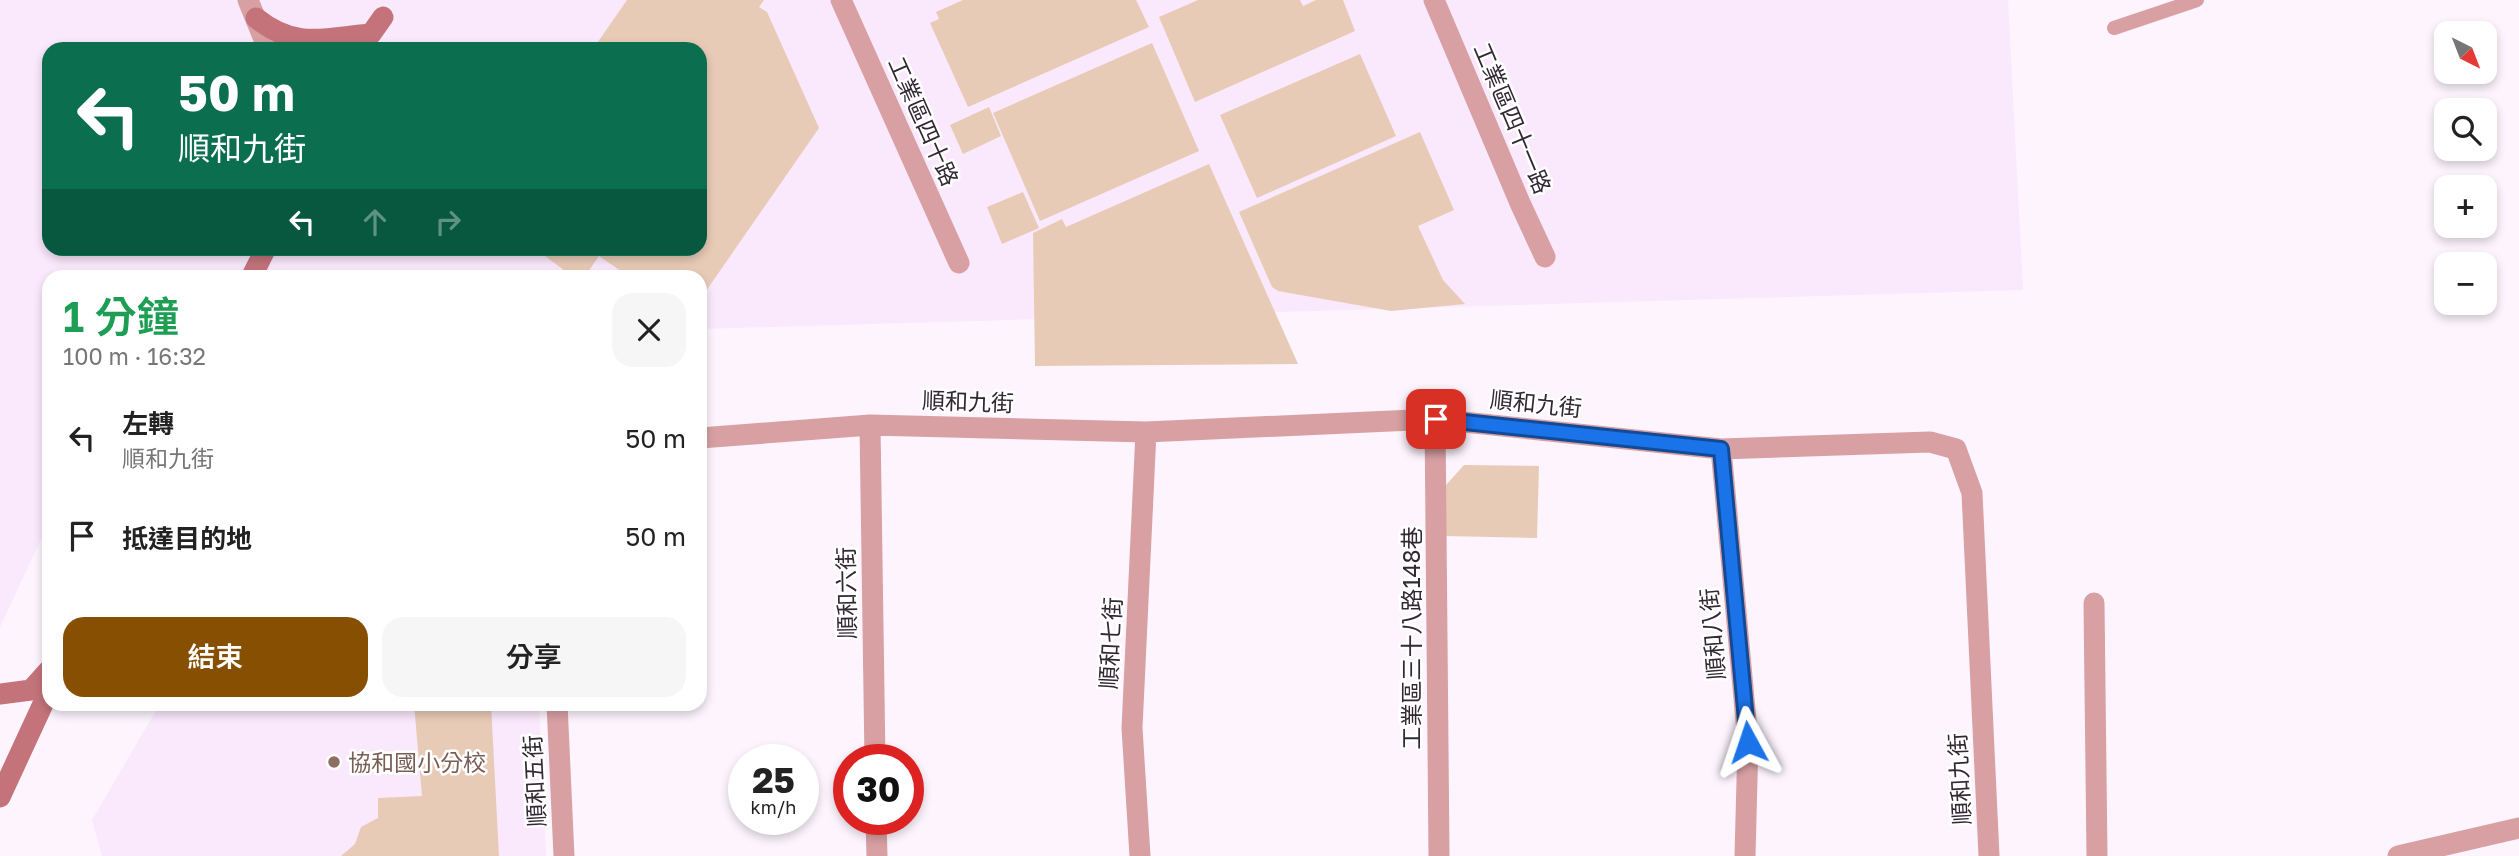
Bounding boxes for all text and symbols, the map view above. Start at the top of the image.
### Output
north arrow [2434,21,2497,84]
map controls [2434,21,2497,315]
street label: 工業區四十一路 [1469,38,1557,198]
street label: 工業區四十路 [883,52,965,190]
text: 50 m [178,63,295,122]
icon: left [63,70,154,161]
button: search [2434,98,2497,161]
text: 順和九街 [178,129,306,167]
button: + [2434,175,2497,238]
icon: left [283,203,321,241]
icon: ahead [356,203,394,241]
icon: right [429,203,467,241]
button: − [2434,252,2497,315]
text: 1 分鐘 [63,291,179,341]
button: close [612,293,686,367]
text: 100 m · 16:32 [63,342,206,370]
street label: 順和九街 [1489,384,1583,422]
street label: 順和九街 [922,385,1014,417]
pin [1406,389,1466,449]
icon: arrive [1417,400,1455,438]
text: 左轉 [122,408,174,439]
icon: left [63,419,101,457]
text: 50 m [625,423,686,454]
text: 順和九街 [122,444,214,472]
icon: arrive [63,517,101,555]
text: 50 m [625,521,686,552]
text: 抵達目的地 [122,523,252,554]
street label: 工業區三十八路148巷 [1397,526,1425,750]
street label: 順和六街 [831,547,861,639]
street label: 順和八街 [1694,587,1730,681]
street label: 順和七街 [1094,596,1126,690]
button: 結束 [63,617,368,697]
button: 分享 [382,617,686,697]
position arrow [1711,705,1785,779]
street label: 順和九街 [1943,732,1975,826]
street label: 順和五街 [518,734,550,828]
speed limit sign: 30 [833,744,924,835]
place label: 協和國小分校 [348,748,486,776]
marker: 協和國小分校 [326,754,342,770]
text: 25 [752,759,795,801]
text: km/h [751,796,796,818]

